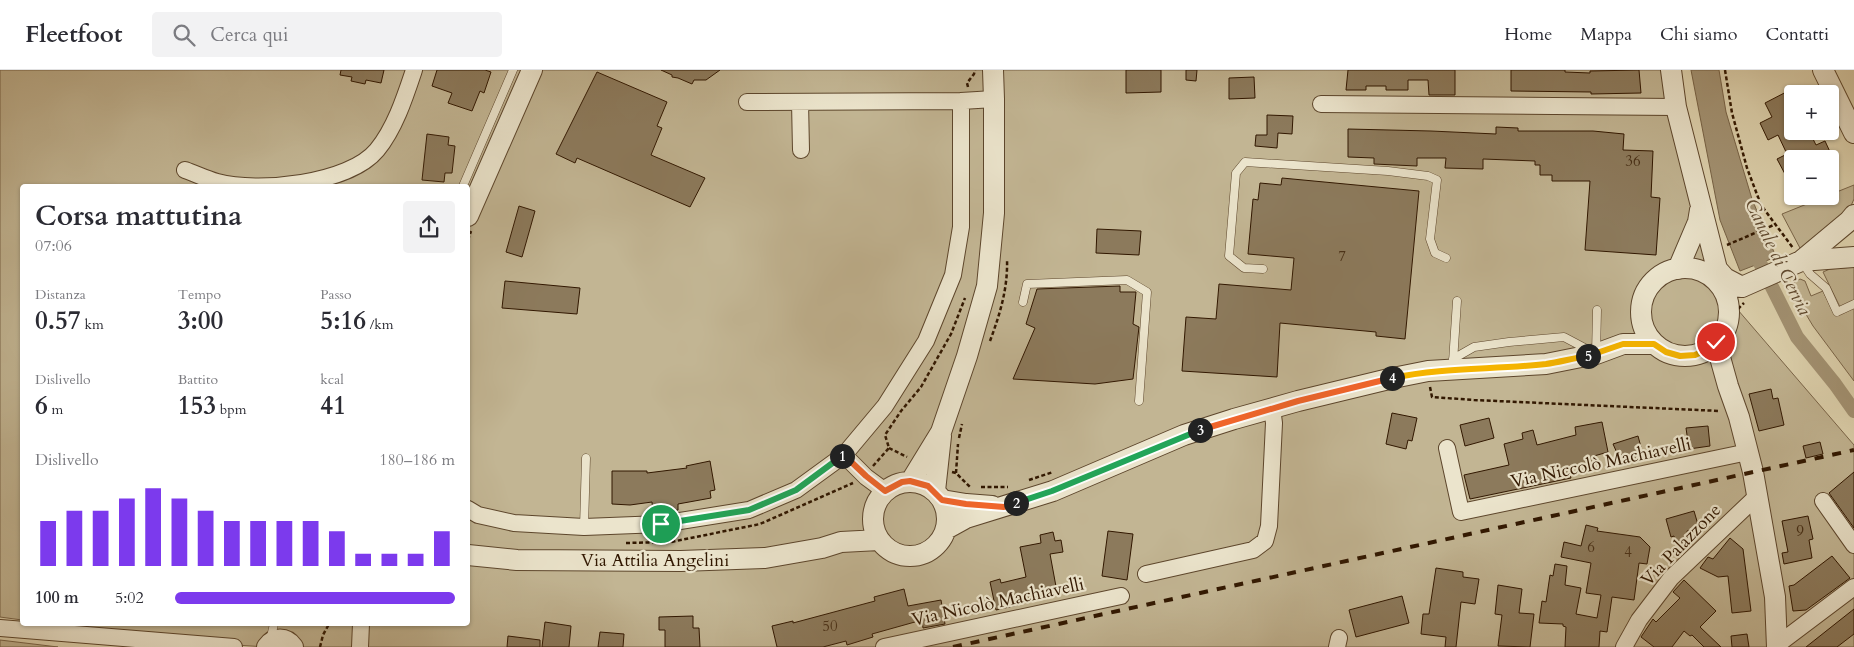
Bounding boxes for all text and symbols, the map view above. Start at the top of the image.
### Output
search box [152,12,502,57]
text: Fleetfoot [25,18,122,51]
icon: search [170,21,198,49]
text: Cerca qui [210,22,288,48]
text: Home [1504,22,1552,47]
text: Mappa [1580,22,1632,47]
text: Chi siamo [1660,22,1737,47]
text: Contatti [1765,22,1829,47]
map controls [1784,85,1839,205]
button: + [1784,85,1839,140]
button: − [1784,150,1839,205]
house number: 36 [1625,151,1641,171]
water label: Canale di Cervia [1738,194,1818,320]
text: Corsa mattutina [35,197,242,235]
button: share [403,201,455,253]
text: 07:06 [35,235,72,257]
house number: 7 [1338,246,1346,266]
text: Distanza [35,285,86,304]
text: Tempo [178,285,221,304]
text: Passo [320,285,352,304]
text: 0.57 [35,304,81,338]
text: 3:00 [178,304,223,338]
text: 5:16 [320,304,366,338]
text: km [81,315,104,334]
text: /km [366,315,394,334]
pin [1695,321,1737,363]
icon: check [1702,328,1730,356]
pin: 5 [1576,344,1600,368]
text: 5 [1585,347,1592,366]
pin: 4 [1380,366,1404,390]
text: 4 [1389,369,1396,388]
text: Dislivello [35,370,91,389]
text: Battito [178,370,218,389]
text: kcal [320,370,344,389]
text: 6 [35,389,48,423]
text: 153 [178,389,216,423]
text: 41 [320,389,346,423]
text: m [48,400,63,419]
text: bpm [216,400,247,419]
pin: 3 [1188,418,1212,442]
text: 3 [1197,421,1204,440]
street label: Via Niccolò Machiavelli [1509,432,1693,494]
pin: 1 [830,444,854,468]
text: 1 [839,447,846,466]
text: Dislivello [35,449,99,471]
text: 180–186 m [379,449,455,471]
pin: 2 [1004,490,1028,516]
text: 2 [1013,494,1020,513]
street label: Via Palazzone [1635,498,1727,592]
pin [640,503,682,545]
icon: arrive [647,510,675,538]
house number: 9 [1796,521,1804,541]
house number: 6 [1587,537,1595,557]
house number: 4 [1624,542,1632,562]
street label: Via Attilia Angelini [581,548,729,573]
street label: Via Nicolò Machiavelli [910,572,1086,632]
text: 100 m [35,587,79,609]
text: 5:02 [115,587,144,609]
house number: 50 [822,616,838,636]

